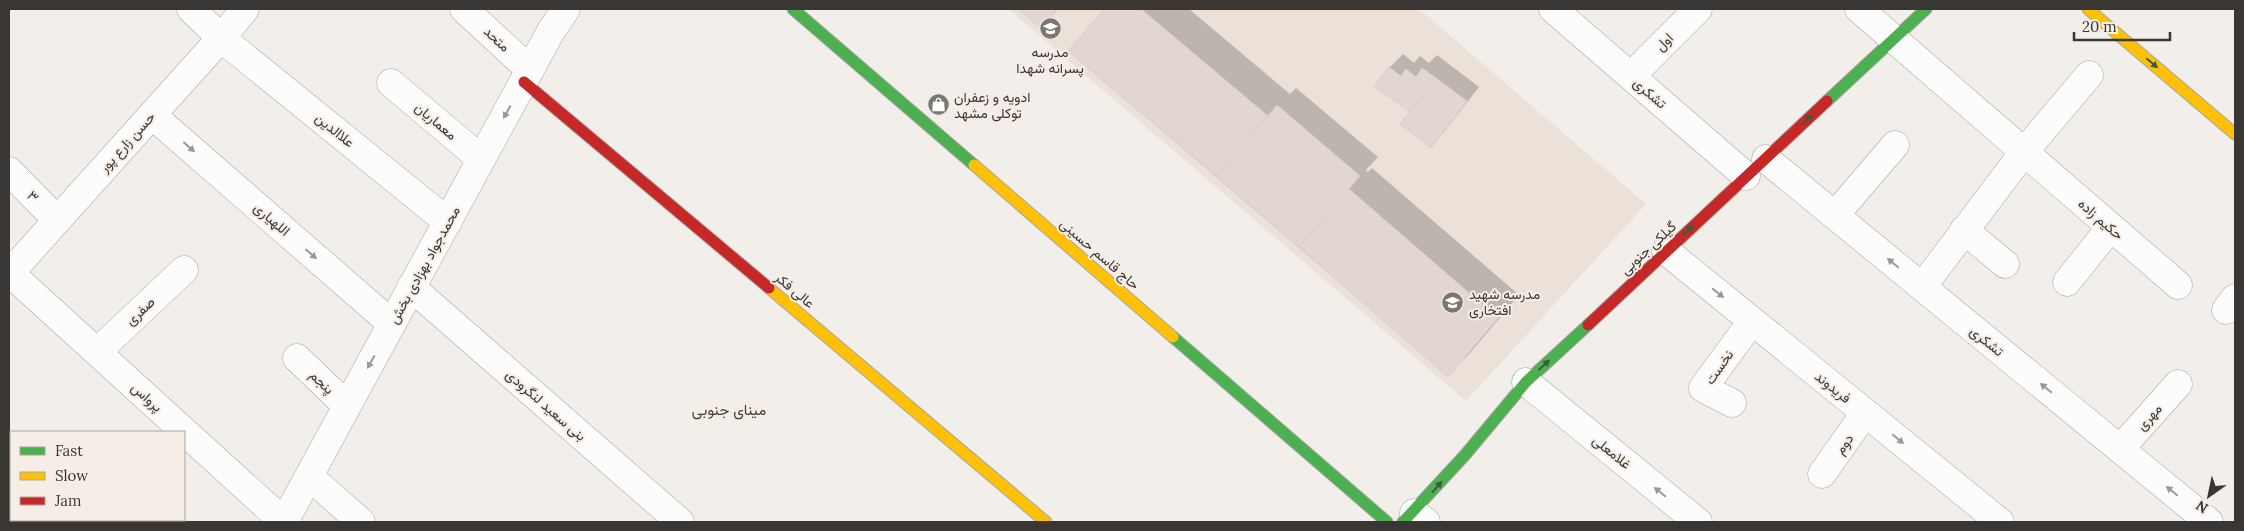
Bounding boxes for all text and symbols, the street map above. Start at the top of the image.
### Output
scale bar [2074,10,2170,42]
school or university icon: مدرسه پسرانه شهدا [1038,17,1062,41]
text: 20 m [2082,17,2117,36]
street label: متحد [480,22,514,56]
street label: اول [1651,29,1678,56]
place label: مدرسه پسرانه شهدا [1016,43,1084,78]
one-way arrow [2145,57,2157,69]
street label: تشکری [1630,74,1670,112]
place label: ادویه و زعفران توکلی مشهد [954,88,1031,122]
shop icon: ادویه و زعفران توکلی مشهد [926,93,950,117]
street label: معماریان [411,98,461,144]
one-way arrow [503,104,511,119]
street label: حسن زارع پور [94,108,160,178]
street label: علاالدین [312,109,358,151]
one-way arrow [1801,114,1813,126]
one-way arrow [182,141,194,153]
street label: ۳ [23,186,43,206]
street label: حکیم زاده [2075,194,2127,244]
street label: اللهیاری [250,198,294,240]
street label: محمدجواد بهزادی بخش [384,203,464,327]
street label: حاج قاسم حسینی [1055,214,1144,295]
street label: گیلکی جنوبی [1616,217,1680,279]
one-way arrow [1682,224,1694,236]
one-way arrow [305,248,318,259]
one-way arrow [1887,258,1900,269]
street label: عالی فکر [771,267,819,312]
place label: مدرسه شهید افتخاری [1469,285,1540,319]
one-way arrow [1711,287,1724,298]
school or university icon: مدرسه شهید افتخاری [1441,290,1465,314]
street label: صفری [121,293,159,329]
street label: تشکری [1966,322,2008,360]
street label: نخست [1701,346,1737,388]
one-way arrow [367,355,375,369]
one-way arrow [1538,359,1550,371]
street label: بنی سعید لنگرودی [502,365,590,445]
street label: پنجم [305,366,338,399]
street label: فریدوند [1811,367,1855,407]
street label: پرواس [127,378,167,417]
one-way arrow [2040,383,2053,394]
district label: مینای جنوبی [692,400,766,420]
street label: مهری [2132,400,2166,434]
street label: دوم [1831,430,1858,458]
legend [10,431,185,521]
street label: غلامعلی [1589,431,1635,473]
one-way arrow [1891,434,1904,445]
text: Fast [55,441,83,460]
text: Slow [55,466,88,485]
north arrow [2184,471,2234,521]
one-way arrow [1431,480,1442,493]
one-way arrow [1654,486,1667,497]
one-way arrow [2165,486,2178,497]
text: Jam [54,491,82,510]
text: N [2192,496,2211,517]

